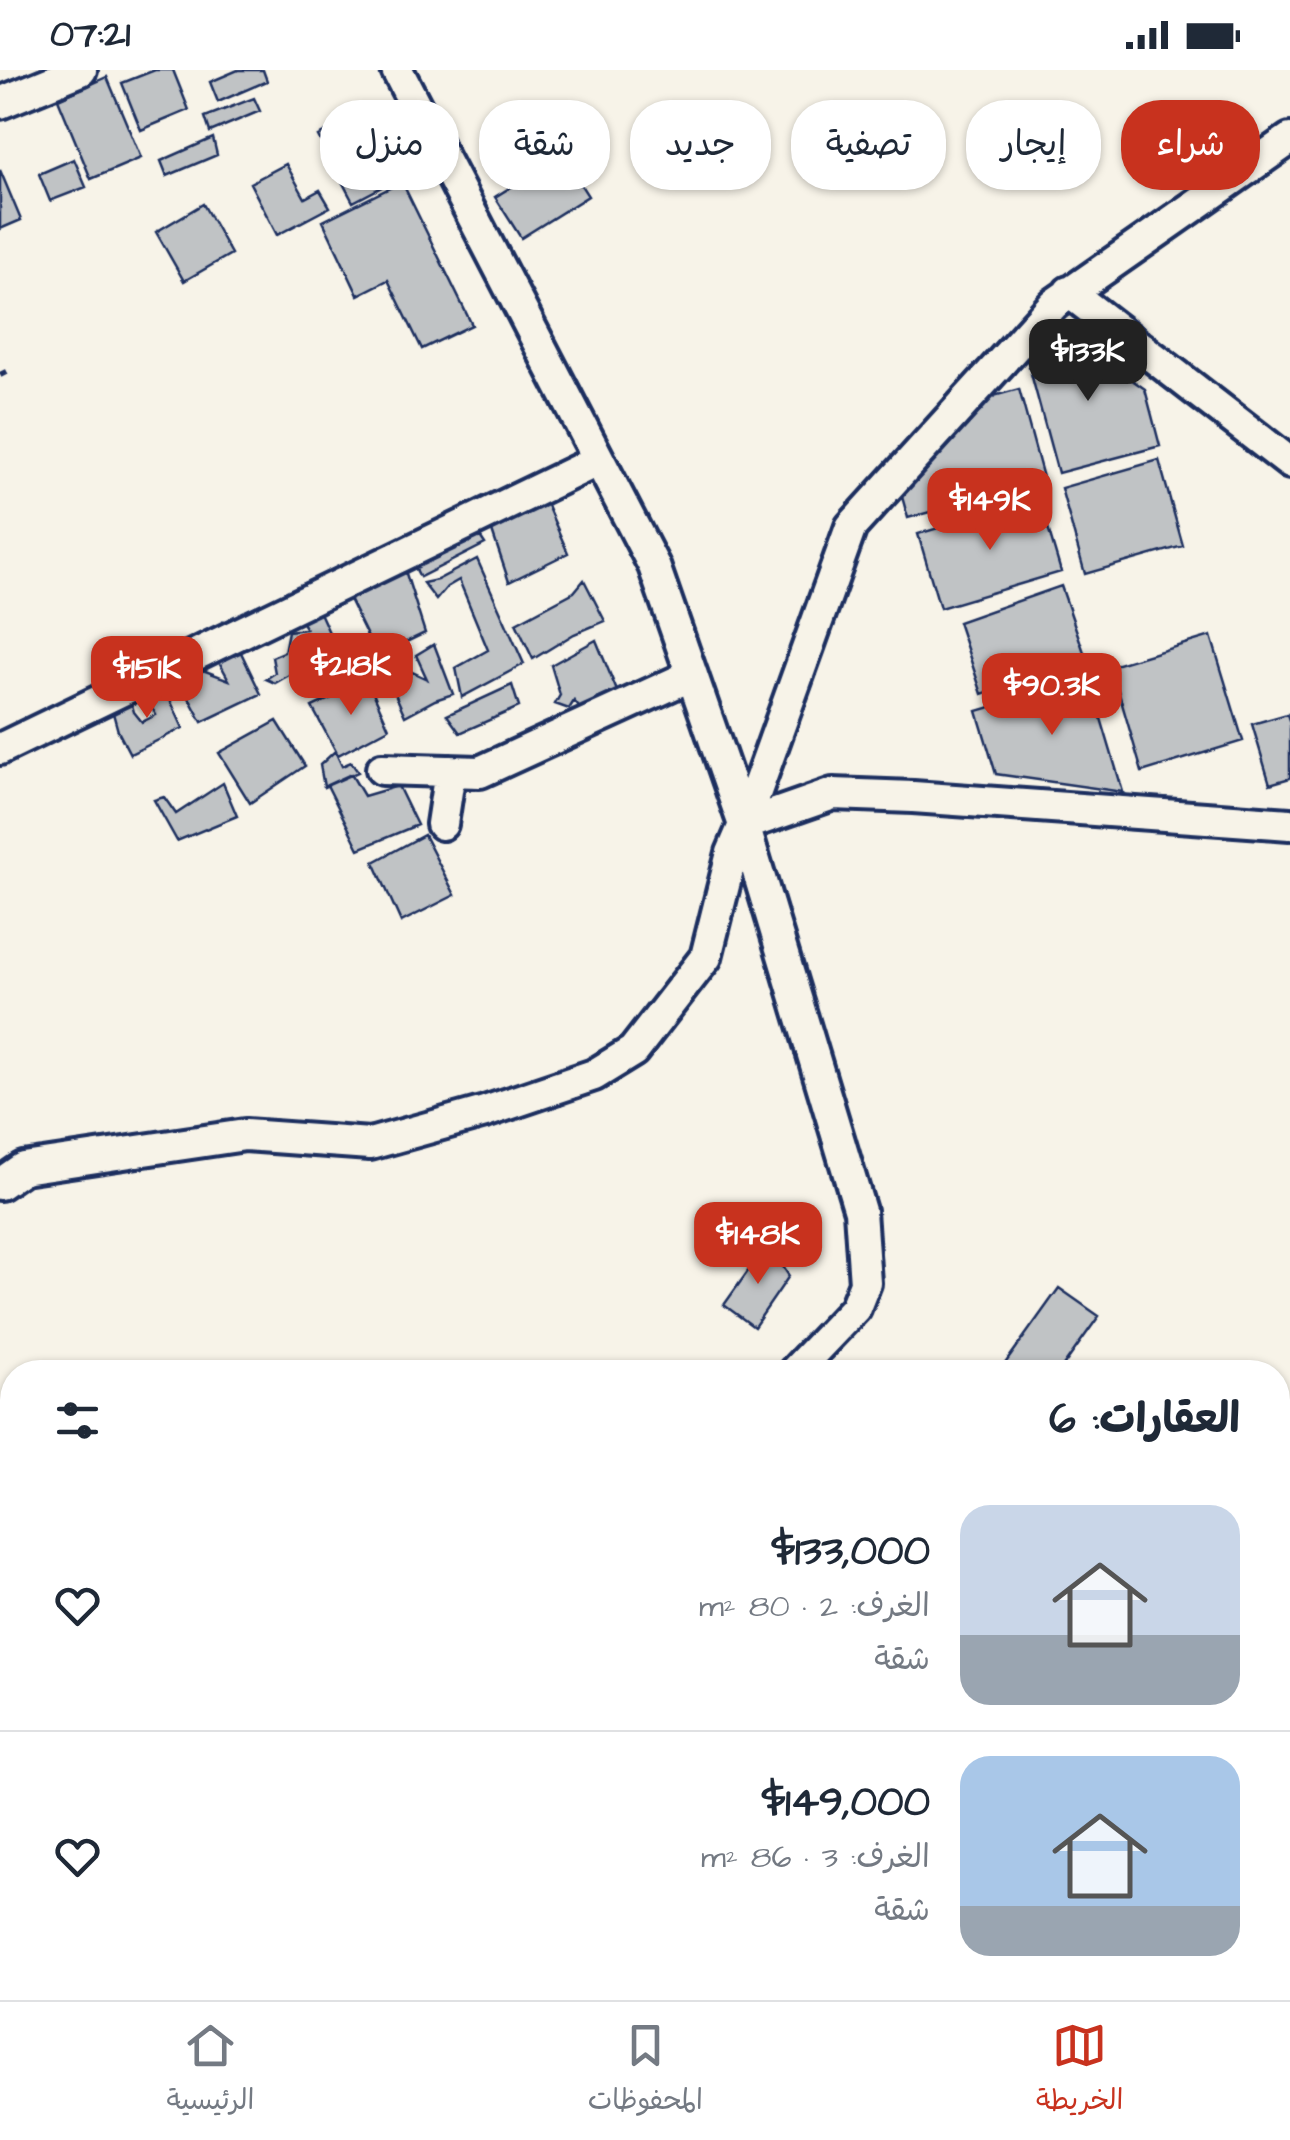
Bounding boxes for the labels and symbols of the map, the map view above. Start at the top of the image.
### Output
pin: $133K [1018,319,1158,404]
pin: $149K [920,468,1060,553]
pin: $218K [281,633,421,718]
pin: $151K [77,636,217,721]
pin: $90.3K [971,653,1133,738]
pin: $148K [688,1202,828,1287]

